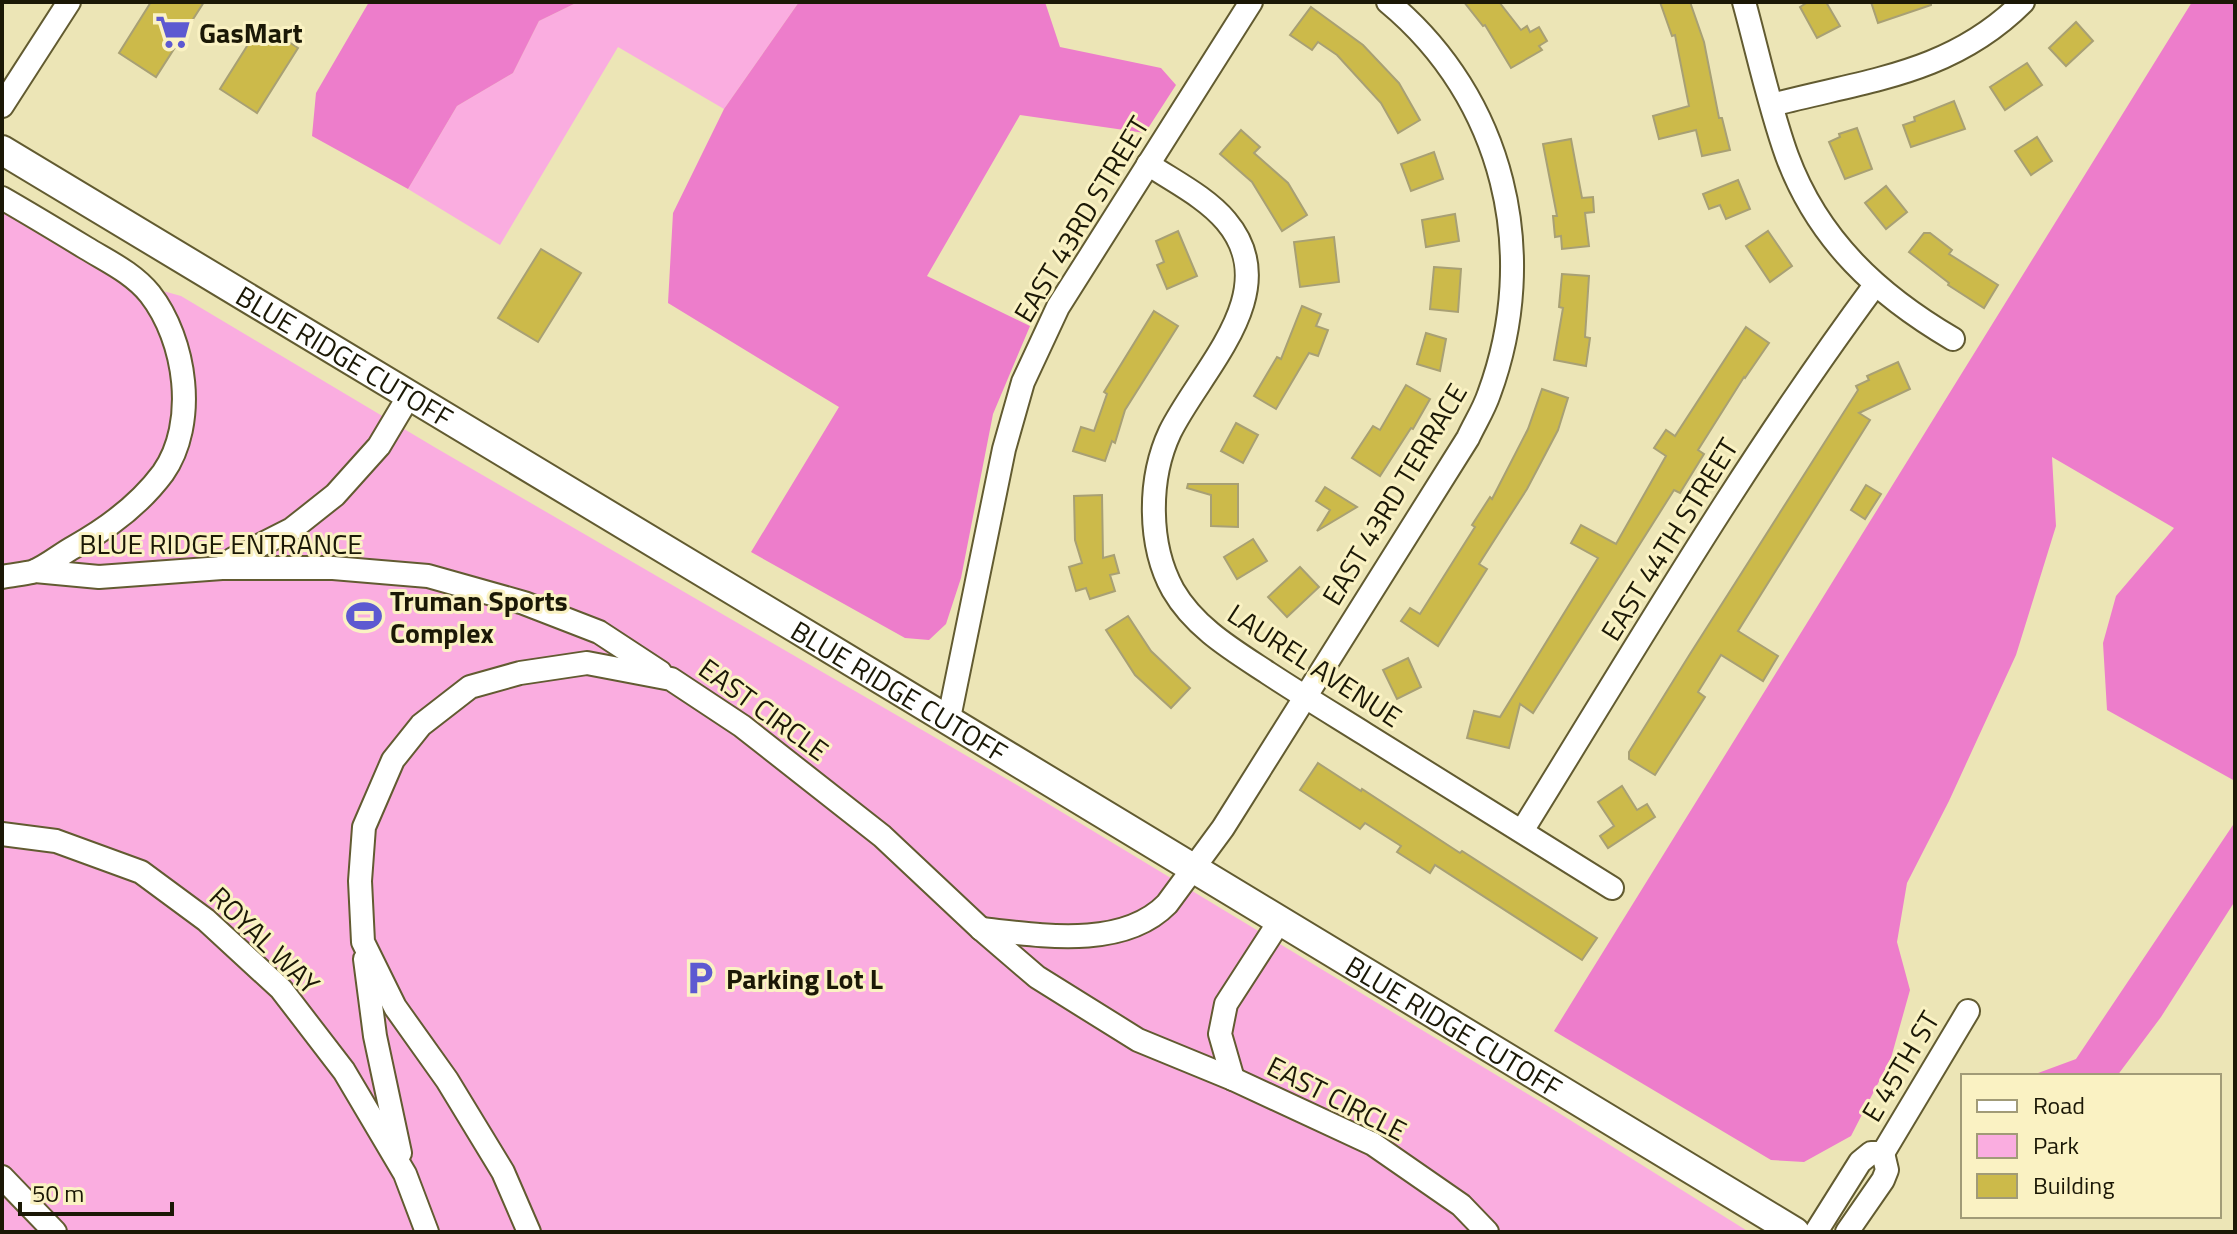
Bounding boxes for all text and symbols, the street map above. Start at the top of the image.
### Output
place label: GasMart [199,11,303,54]
supermarket icon: GasMart [154,13,192,51]
street label: EAST 43RD STREET [1002,108,1160,330]
street label: BLUE RIDGE CUTOFF [228,274,462,438]
street label: EAST 43RD TERRACE [1311,375,1477,613]
street label: EAST 44TH STREET [1589,429,1749,649]
street label: BLUE RIDGE ENTRANCE [79,522,363,565]
place label: Truman Sports Complex [390,579,568,654]
street label: LAUREL AVENUE [1219,592,1411,738]
sports icon: Truman Sports Complex [345,597,383,635]
street label: BLUE RIDGE CUTOFF [783,609,1016,773]
street label: EAST CIRCLE [690,647,838,771]
street label: ROYAL WAY [200,876,330,1004]
street label: BLUE RIDGE CUTOFF [1337,944,1571,1108]
place label: Parking Lot L [726,957,883,1000]
parking icon: Parking Lot L [681,959,719,997]
street label: E 45TH ST [1850,1002,1950,1130]
street label: EAST CIRCLE [1260,1044,1414,1152]
legend [1961,1074,2221,1218]
text: Road [2033,1087,2085,1123]
text: Park [2033,1127,2079,1163]
scale bar [20,1166,172,1216]
text: Building [2033,1167,2115,1203]
text: 50 m [32,1175,84,1211]

